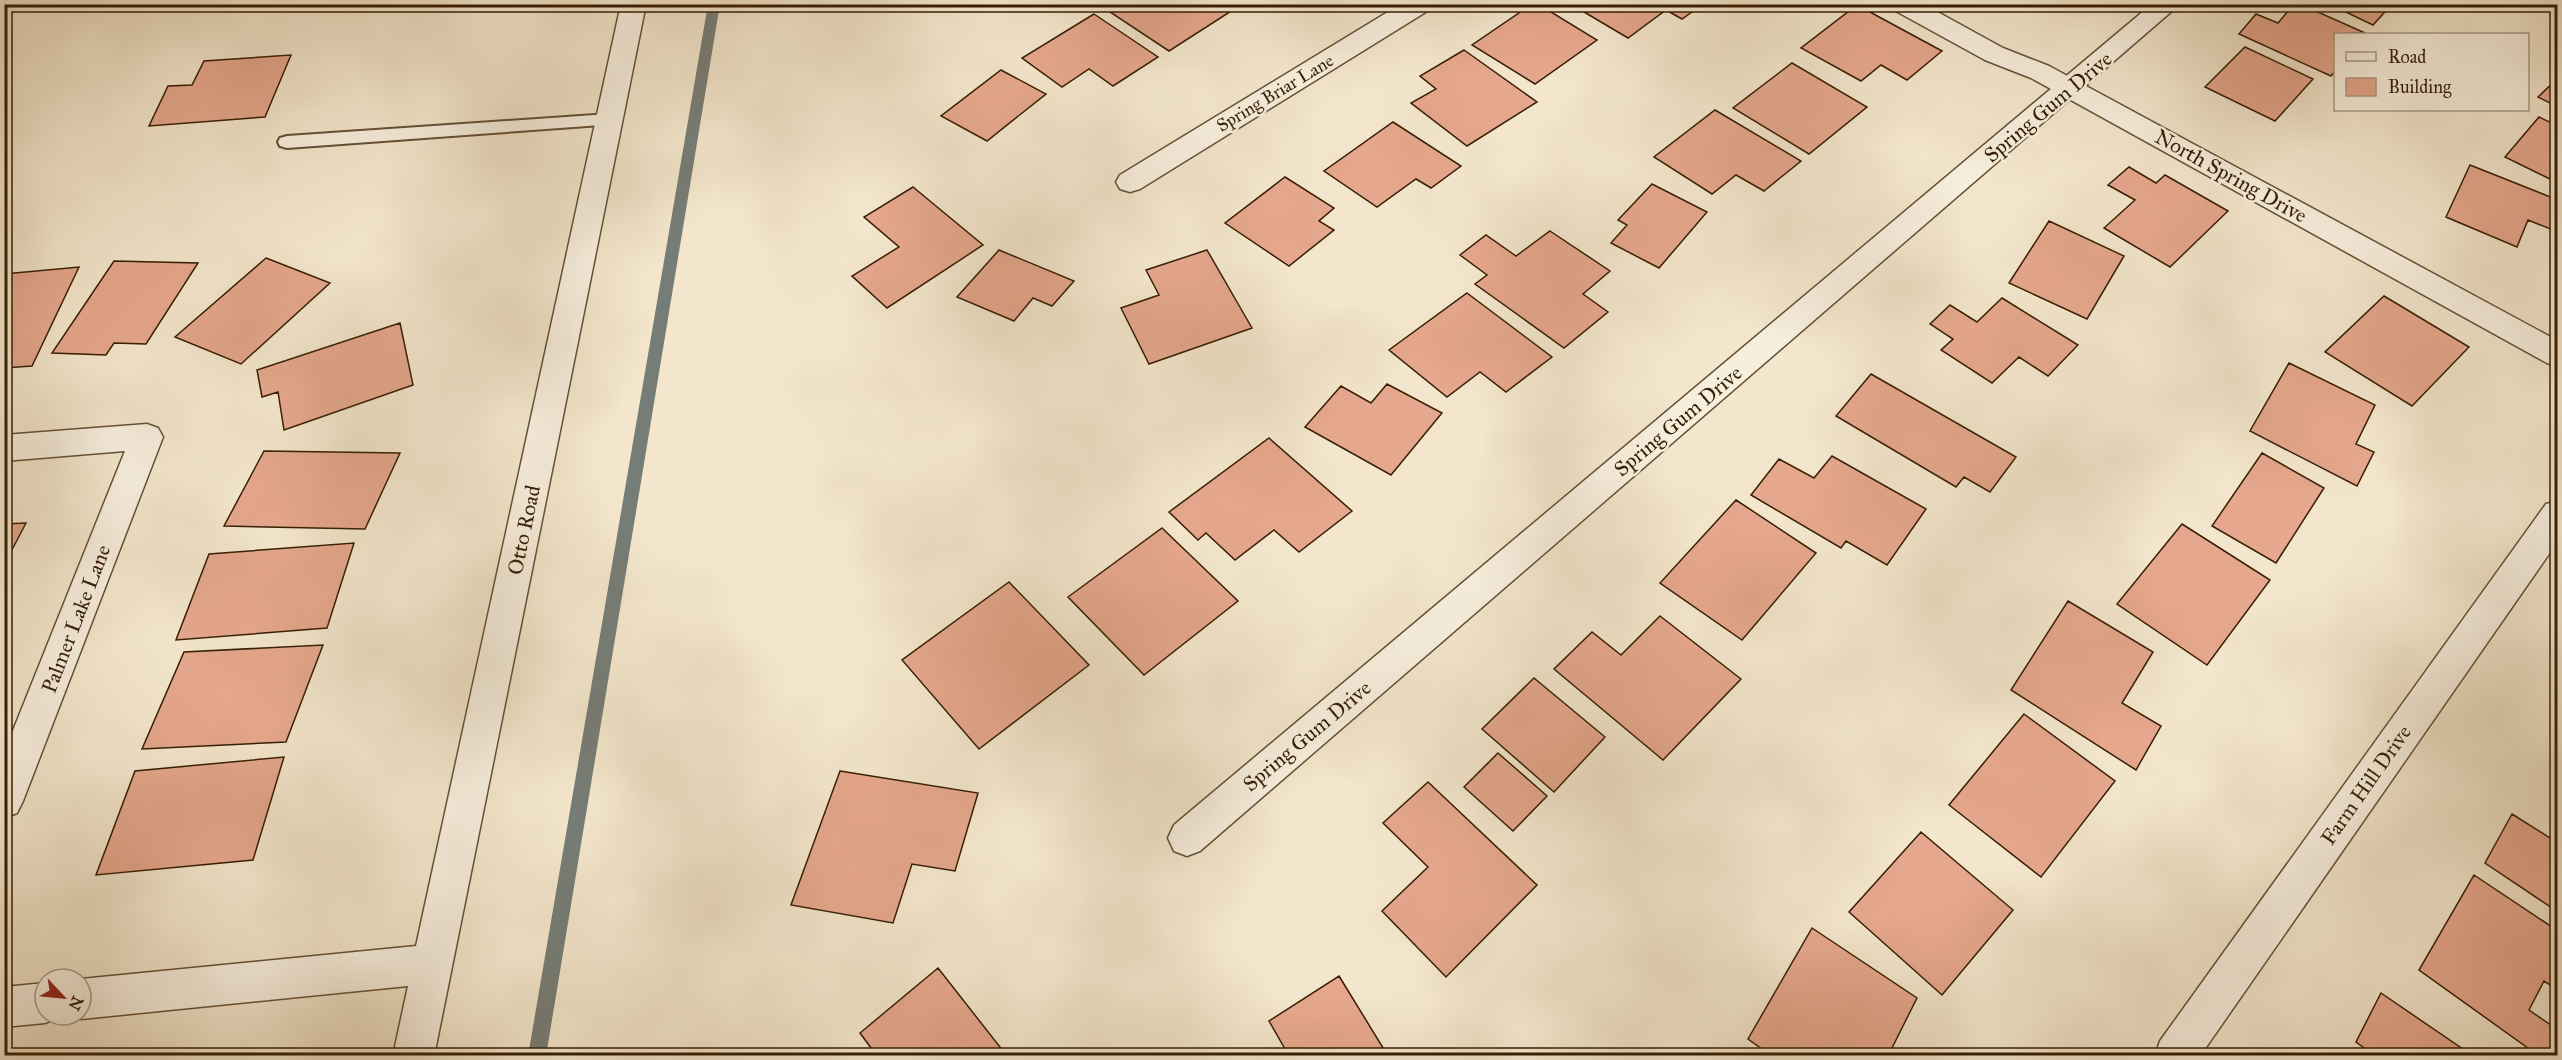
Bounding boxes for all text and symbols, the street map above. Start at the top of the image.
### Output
legend [2334,33,2529,111]
street label: Spring Gum Drive [1979,46,2117,168]
text: Road [2388,46,2426,68]
street label: Spring Briar Lane [1212,49,1338,138]
text: Building [2388,76,2452,99]
street label: North Spring Drive [2150,123,2312,229]
street label: Spring Gum Drive [1609,360,1747,482]
street label: Otto Road [502,482,546,577]
street label: Palmer Lake Lane [36,541,116,697]
street label: Spring Gum Drive [1238,675,1376,797]
street label: Farm Hill Drive [2315,720,2417,850]
north arrow [33,967,93,1027]
text: N [64,993,88,1014]

